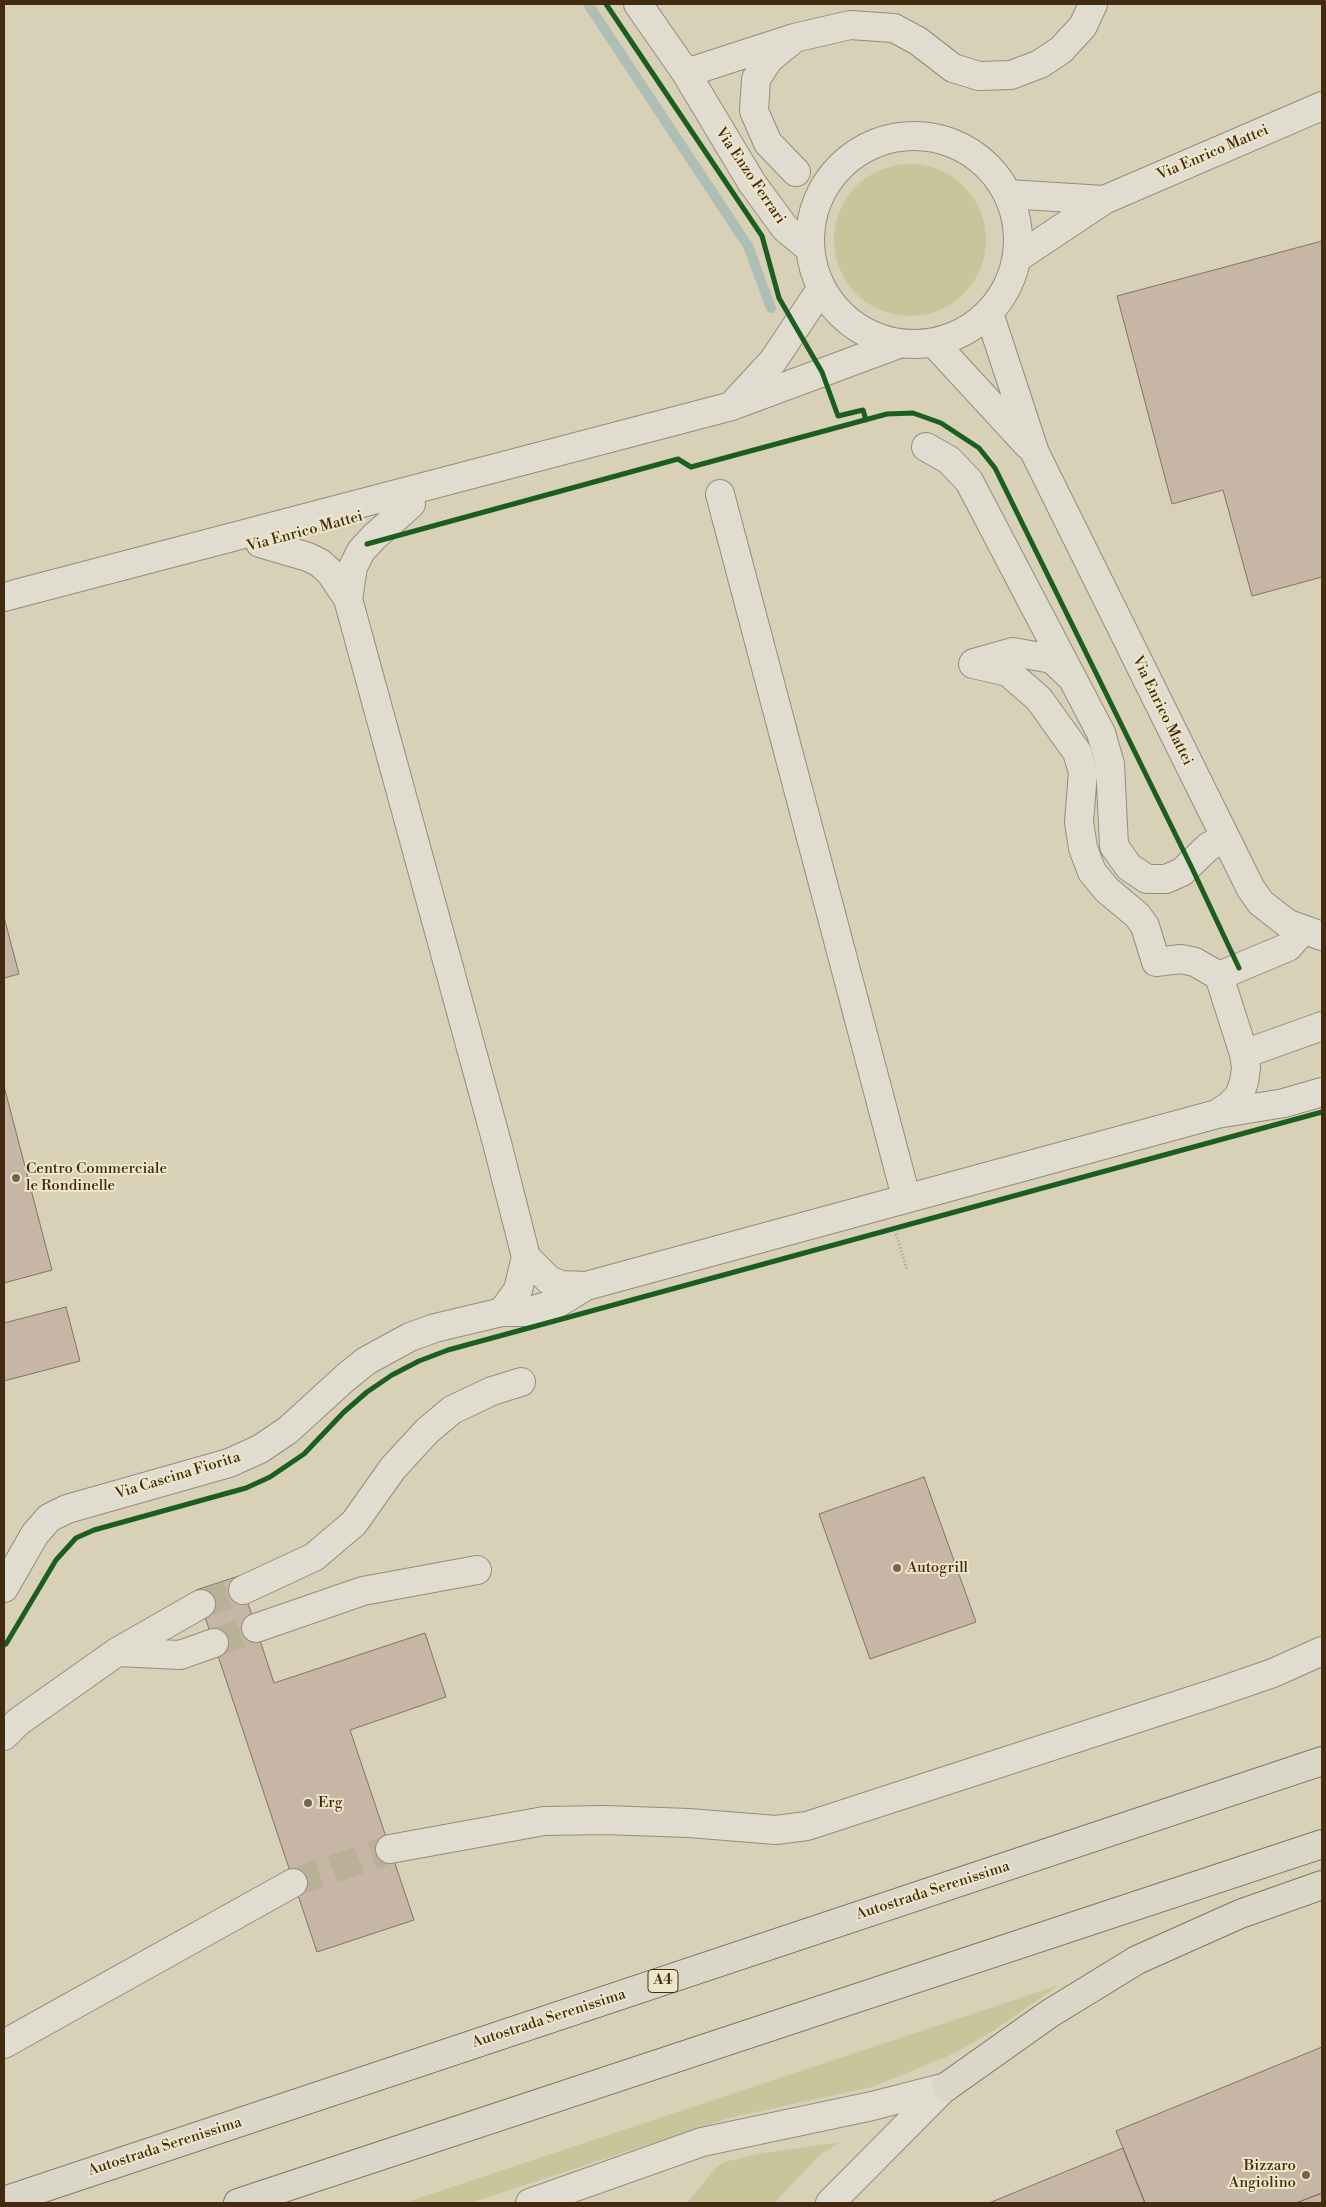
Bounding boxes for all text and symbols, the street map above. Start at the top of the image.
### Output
street label: Via Enrico Mattei [1154,121,1272,185]
street label: Via Enzo Ferrari [711,124,789,228]
street label: Via Enrico Mattei [245,508,365,556]
street label: Via Enrico Mattei [1128,653,1196,769]
place label: Centro Commerciale le Rondinelle [26,1160,167,1195]
marker: Centro Commerciale le Rondinelle [10,1172,22,1184]
street label: Via Cascina Fiorita [113,1448,243,1504]
place label: Autogrill [907,1559,968,1577]
marker: Autogrill [891,1562,903,1574]
place label: Erg [318,1794,342,1812]
marker: Erg [302,1797,314,1809]
street label: Autostrada Serenissima [854,1858,1012,1924]
road number: A4 [648,1970,678,1992]
street label: Autostrada Serenissima [470,1986,628,2052]
street label: Autostrada Serenissima [86,2114,244,2180]
place label: Bizzaro Angiolino [1229,2157,1296,2192]
marker: Bizzaro Angiolino [1300,2169,1312,2181]

